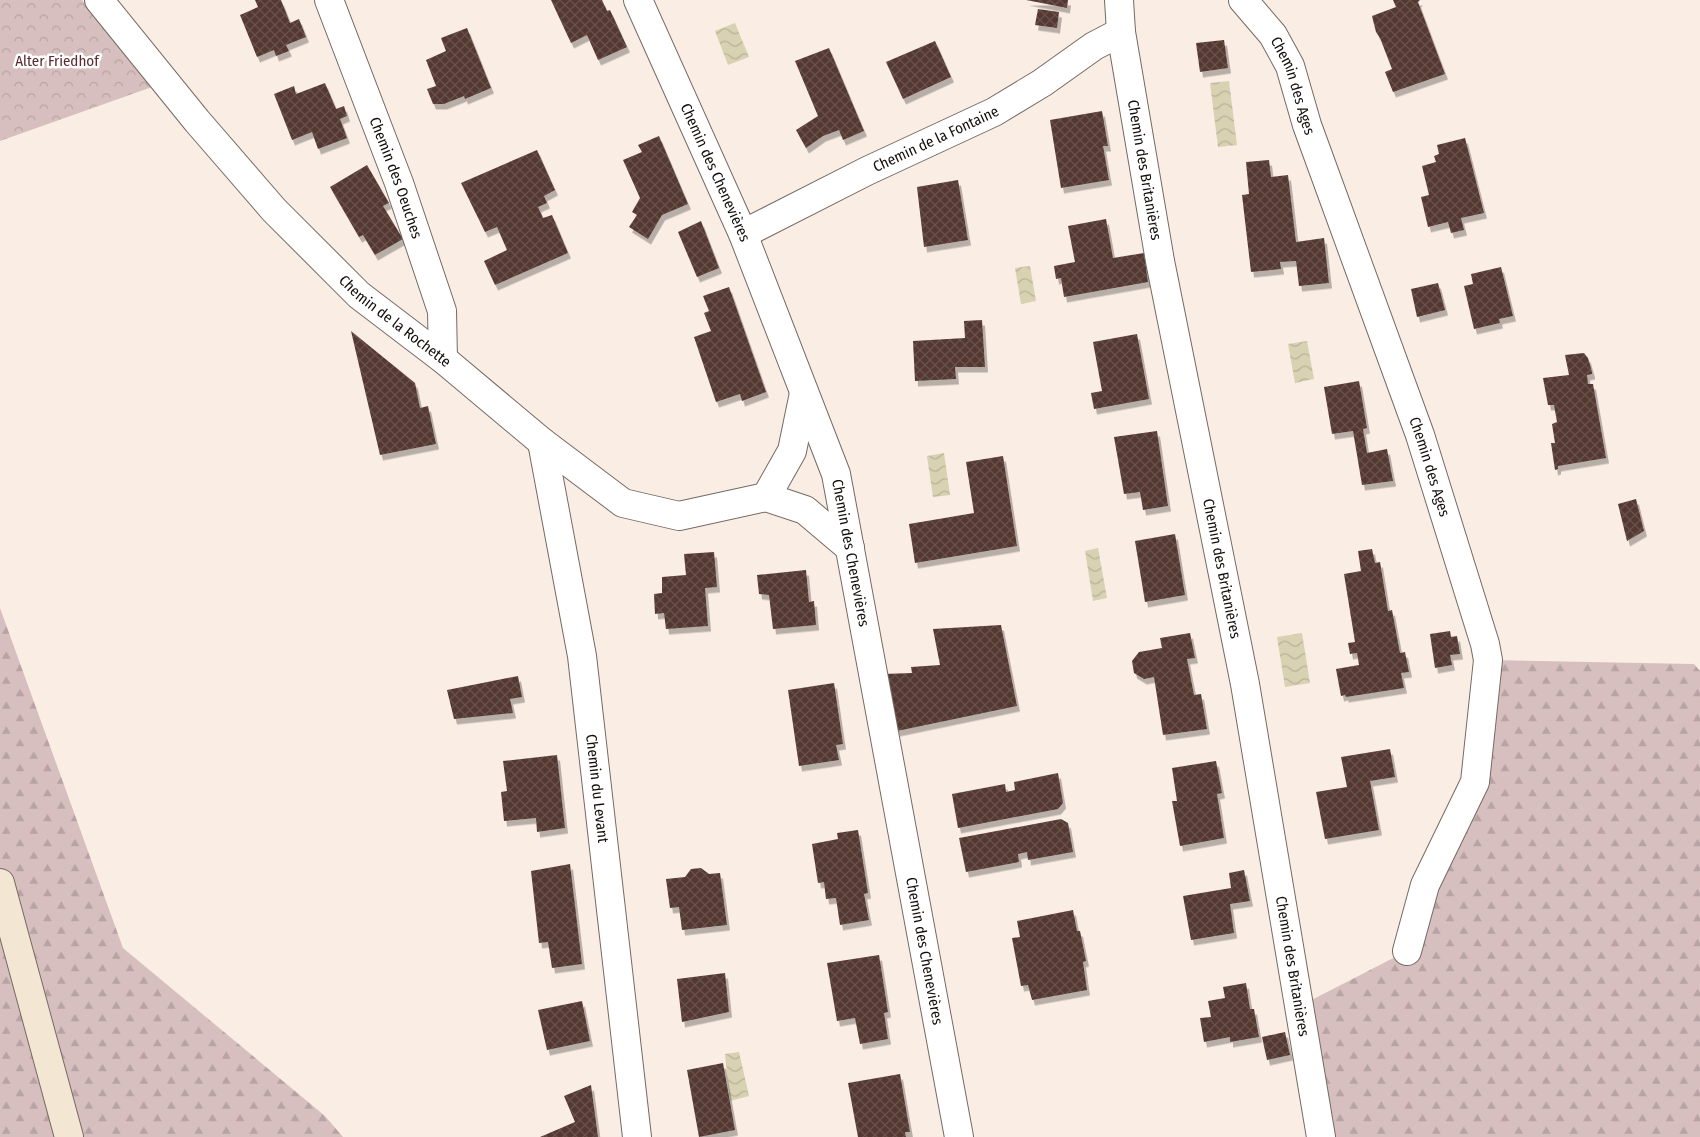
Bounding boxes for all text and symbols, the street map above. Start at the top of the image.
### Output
street label: Chemin des Ages [1267,33,1319,137]
park label: Alter Friedhof [15,52,100,70]
street label: Chemin des Britanières [1124,98,1165,242]
street label: Chemin des Chenevières [677,101,754,244]
street label: Chemin de la Fontaine [870,102,1002,176]
street label: Chemin des Oeuches [366,115,426,241]
street label: Chemin de la Rochette [335,271,455,371]
street label: Chemin des Ages [1405,414,1454,519]
street label: Chemin des Chenevières [828,478,873,628]
street label: Chemin des Britanières [1199,497,1245,640]
street label: Chemin du Levant [582,733,612,844]
street label: Chemin des Chenevières [902,876,947,1026]
street label: Chemin des Britanières [1272,895,1313,1038]

